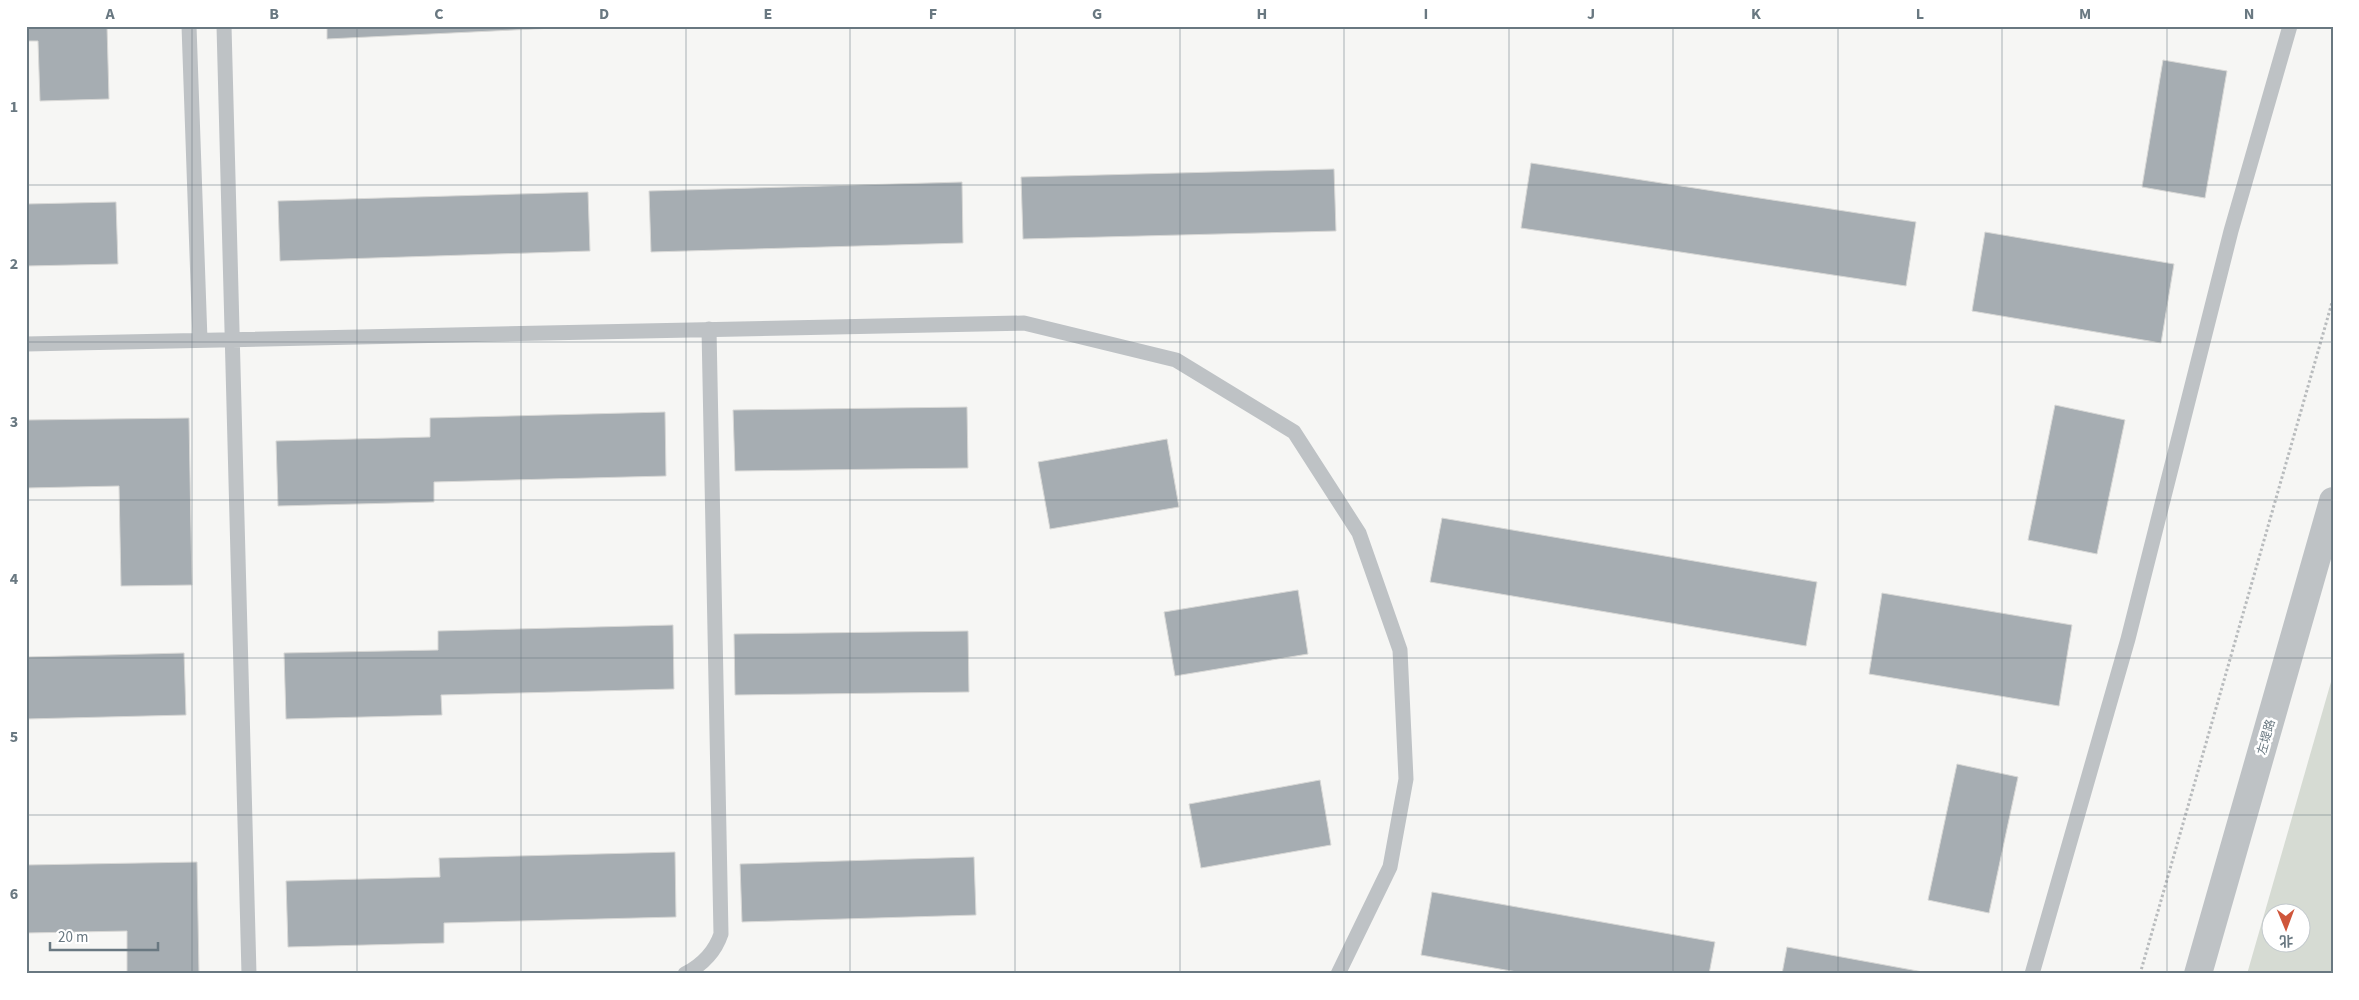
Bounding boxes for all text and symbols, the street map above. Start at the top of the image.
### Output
text: A [104,3,115,25]
text: B [269,3,279,25]
text: C [434,3,444,25]
text: D [599,3,609,25]
text: E [764,3,772,25]
text: F [929,3,937,25]
text: G [1092,3,1102,25]
text: H [1257,3,1267,25]
text: I [1424,3,1428,25]
text: J [1587,3,1595,25]
text: K [1751,3,1761,25]
text: L [1916,3,1924,25]
text: M [2079,3,2091,25]
text: N [2244,3,2254,25]
text: 1 [10,96,18,118]
text: 2 [10,253,18,275]
text: 3 [10,411,18,433]
text: 4 [10,568,19,590]
street label: 左堤路 [2253,717,2280,757]
text: 5 [10,726,18,748]
text: 6 [10,883,18,905]
north arrow [2262,902,2312,952]
scale bar [50,920,158,952]
text: 20 m [58,927,88,948]
text: 北 [2279,930,2293,950]

